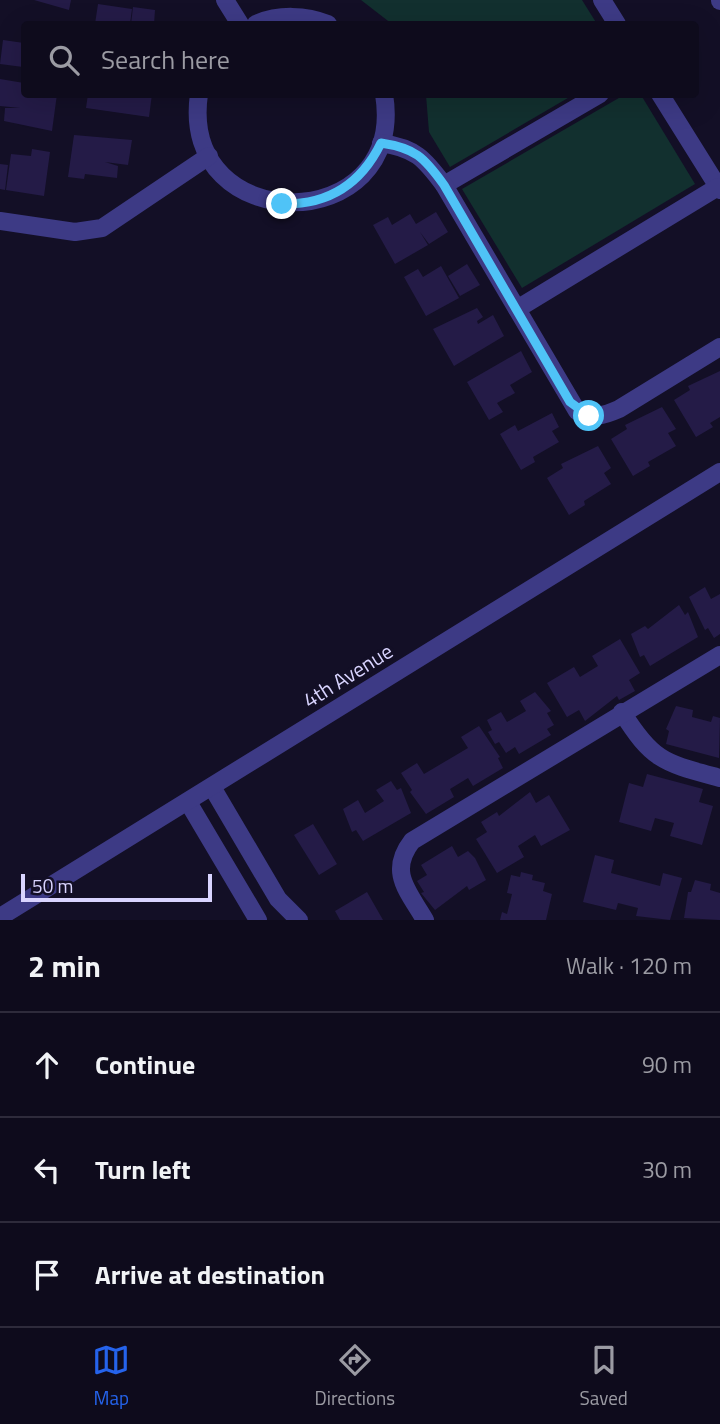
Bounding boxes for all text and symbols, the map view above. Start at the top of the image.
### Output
search box [21,21,699,98]
text: Search here [101,40,230,79]
icon: search [45,41,83,79]
route end [266,188,297,219]
route start [573,400,604,431]
street label: 4th Avenue [296,635,399,715]
scale bar [21,871,212,903]
text: 50 m [32,871,73,900]
text: 2 min [28,943,101,989]
text: Walk · 120 m [566,948,692,983]
text: Continue [95,1045,195,1084]
icon: ahead [28,1046,66,1084]
text: 90 m [642,1047,692,1082]
text: Turn left [95,1150,190,1189]
icon: left [28,1151,66,1189]
text: 30 m [642,1152,692,1187]
text: Arrive at destination [95,1255,325,1294]
icon: arrive [28,1256,66,1294]
tab: Map [92,1341,130,1412]
tab: Directions [315,1341,395,1412]
tab: Saved [579,1341,628,1412]

